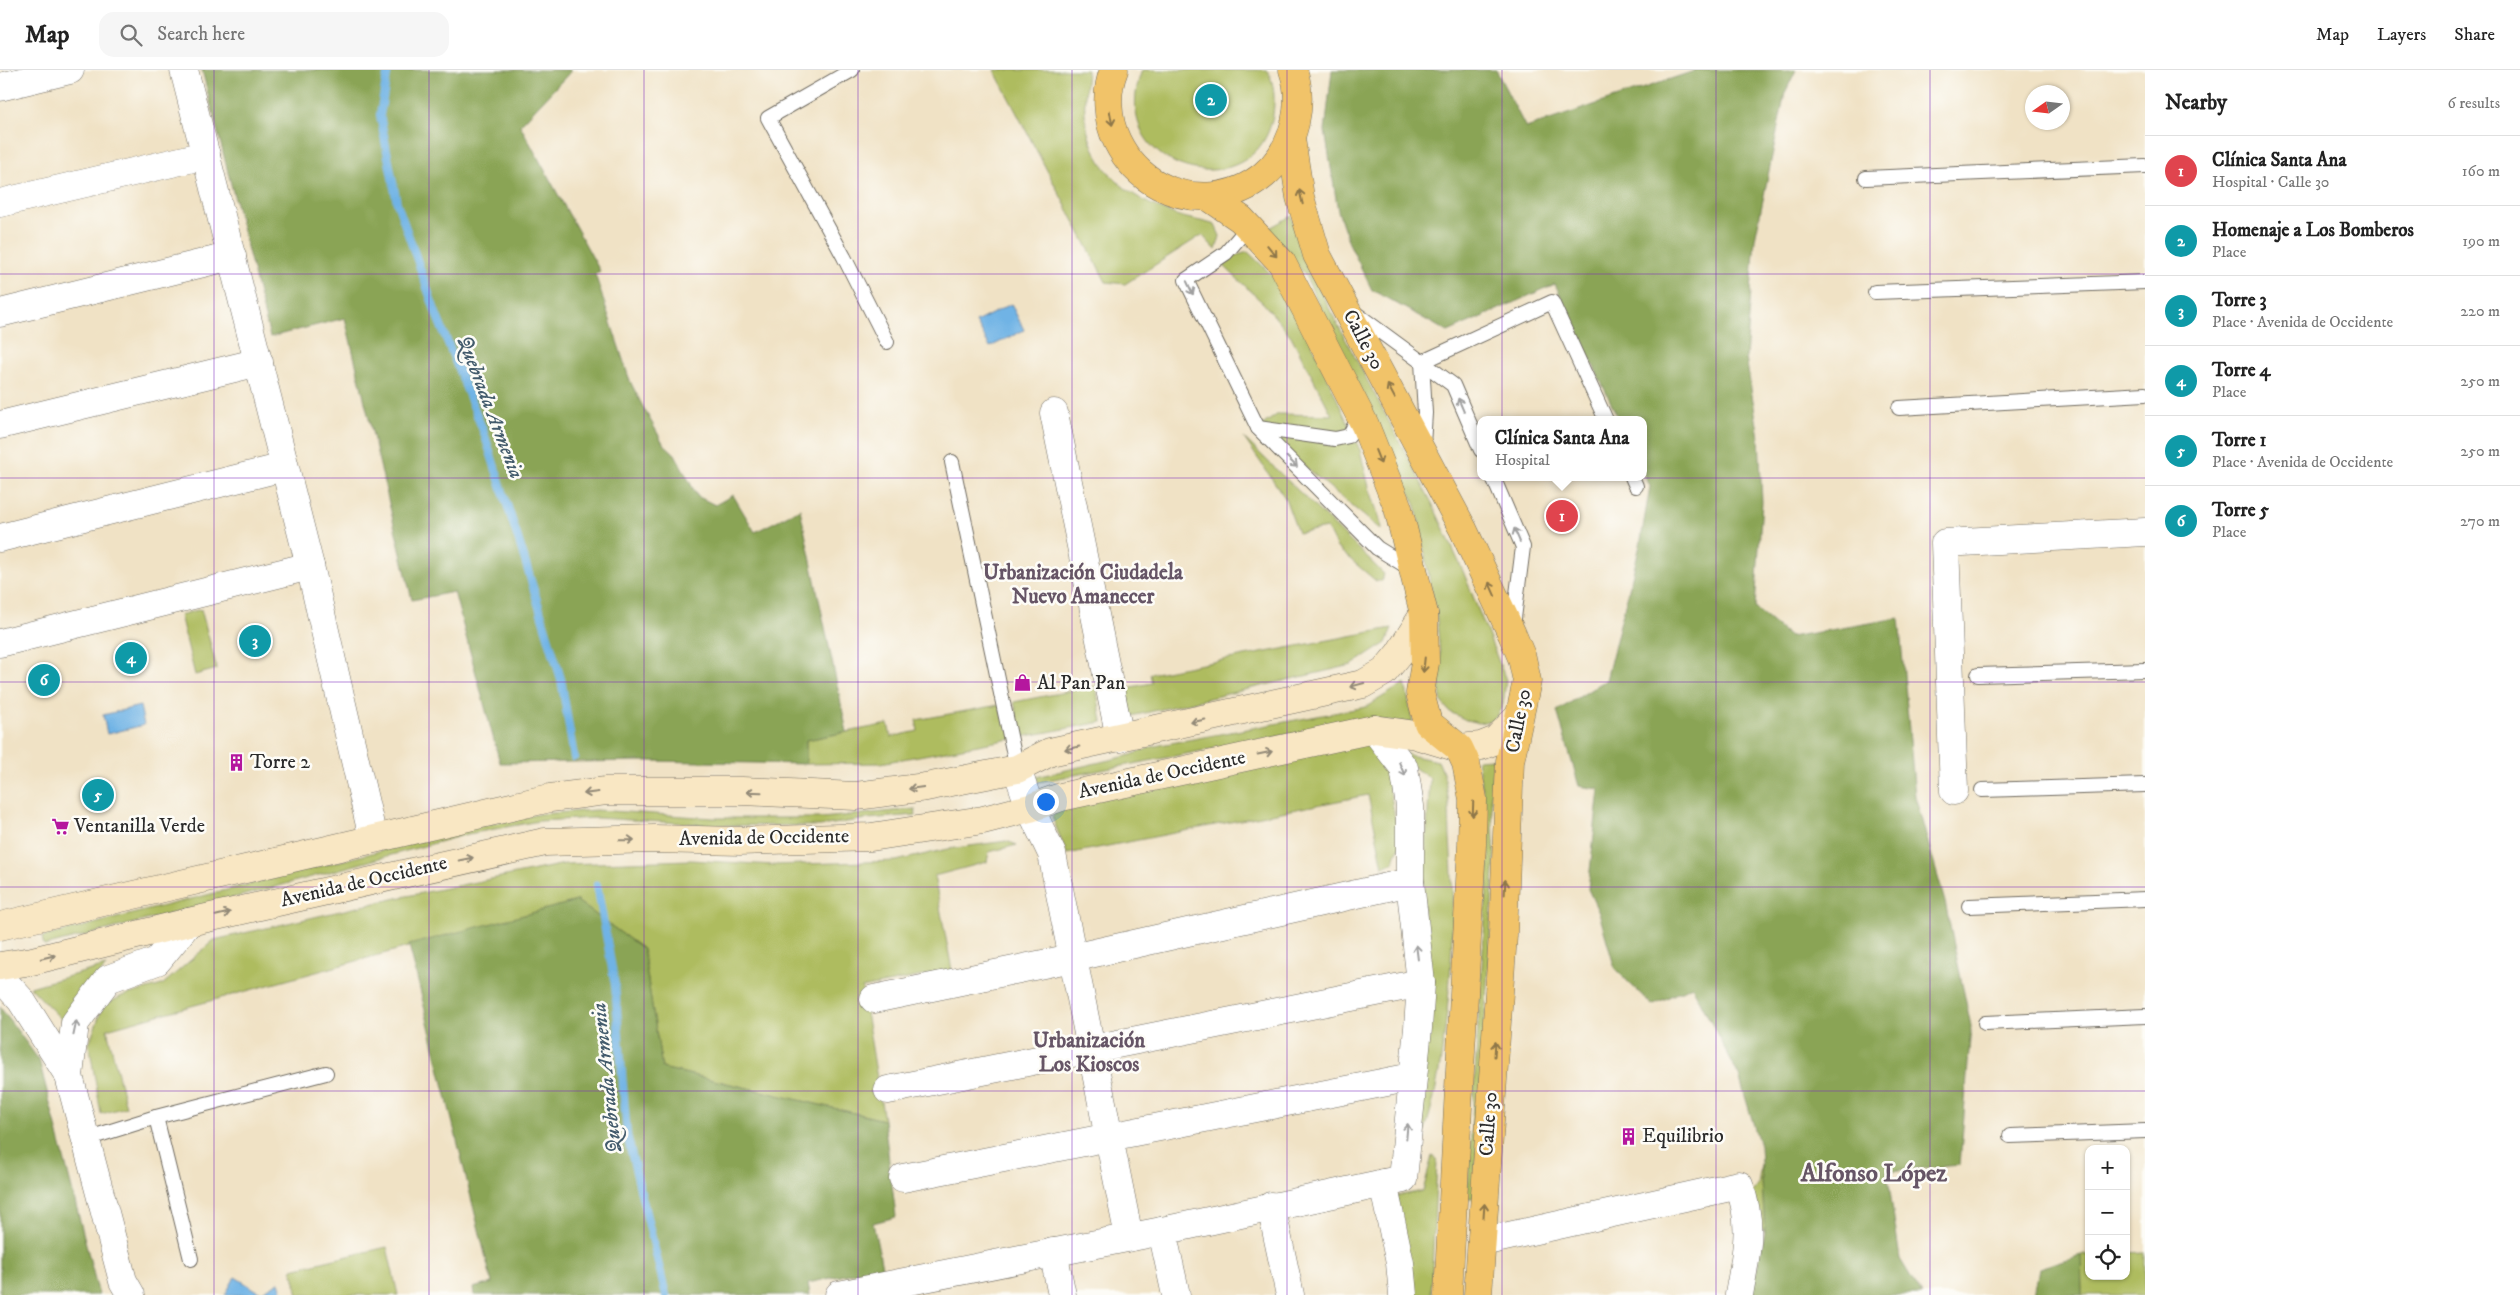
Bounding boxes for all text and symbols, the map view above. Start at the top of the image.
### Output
search box [99,12,449,57]
text: Map [25,20,69,50]
icon: search [117,21,145,49]
text: Search here [157,23,245,46]
text: Map [2316,24,2349,46]
text: Layers [2377,24,2426,46]
text: Share [2454,24,2495,46]
pin: 2 [1195,81,1227,119]
north arrow [2025,85,2070,130]
text: Nearby [2165,90,2227,116]
text: 6 results [2447,93,2500,113]
one-way arrow [1106,110,1116,126]
text: Clínica Santa Ana [2212,149,2347,172]
text: 1 [2178,161,2184,181]
text: 160 m [2462,161,2500,181]
text: Hospital · Calle 30 [2212,172,2329,192]
one-way arrow [1296,190,1305,206]
text: Homenaje a Los Bomberos [2212,219,2414,242]
text: 2 [2177,231,2185,251]
text: 190 m [2462,231,2500,251]
text: Place [2212,242,2246,262]
one-way arrow [1266,244,1277,257]
one-way arrow [1185,280,1195,295]
text: Torre 3 [2212,289,2267,312]
text: 3 [2178,301,2184,321]
text: 220 m [2460,301,2500,321]
street label: Calle 30 [1337,306,1389,374]
text: Place · Avenida de Occidente [2212,312,2393,332]
water label: Quebrada Armenia [451,332,529,482]
text: Torre 4 [2212,359,2271,382]
text: 4 [2176,371,2186,391]
text: 250 m [2460,371,2500,391]
text: Place [2212,382,2246,402]
one-way arrow [1386,384,1396,399]
one-way arrow [1456,398,1466,413]
popup [1477,416,1647,481]
text: Clínica Santa Ana [1495,427,1629,450]
text: Torre 1 [2212,429,2267,452]
text: 5 [2177,441,2185,461]
text: 250 m [2460,441,2500,461]
one-way arrow [1374,449,1383,464]
text: Hospital [1495,450,1550,470]
text: Place · Avenida de Occidente [2212,452,2393,472]
one-way arrow [1286,456,1298,468]
pin: 1 [1546,497,1578,535]
text: Torre 5 [2212,499,2269,522]
text: 6 [2177,511,2185,531]
text: 270 m [2460,511,2500,531]
text: Place [2212,522,2246,542]
one-way arrow [1512,528,1522,543]
district label: Urbanización Ciudadela Nuevo Amanecer [983,560,1184,610]
one-way arrow [1487,582,1496,597]
pin: 3 [239,622,271,660]
pin: 4 [115,639,147,677]
one-way arrow [1419,657,1429,673]
pin: 6 [28,661,60,699]
place label: Al Pan Pan [1037,671,1126,696]
shop icon: Al Pan Pan [1013,673,1033,693]
one-way arrow [1349,681,1365,691]
street label: Calle 30 [1501,687,1537,755]
one-way arrow [1191,717,1207,726]
one-way arrow [1064,744,1080,753]
street label: Avenida de Occidente [1076,745,1248,805]
one-way arrow [1256,748,1272,757]
place label: Torre 2 [250,750,310,775]
building icon: Torre 2 [226,752,246,772]
one-way arrow [1398,761,1408,776]
pin: 5 [82,776,114,814]
one-way arrow [908,783,924,793]
one-way arrow [746,787,762,797]
one-way arrow [584,788,600,798]
your location [1033,789,1059,815]
one-way arrow [1468,801,1477,817]
place label: Ventanilla Verde [73,814,205,839]
supermarket icon: Ventanilla Verde [50,816,70,836]
street label: Avenida de Occidente [679,824,849,852]
one-way arrow [618,835,635,845]
street label: Avenida de Occidente [278,851,450,913]
one-way arrow [458,854,474,863]
one-way arrow [1501,879,1510,895]
one-way arrow [214,909,230,918]
one-way arrow [1412,944,1422,960]
one-way arrow [39,952,55,961]
water label: Quebrada Armenia [586,1001,628,1155]
one-way arrow [71,1020,80,1036]
district label: Urbanización Los Kioscos [1033,1028,1146,1078]
one-way arrow [1490,1042,1499,1058]
street label: Calle 30 [1474,1091,1504,1157]
one-way arrow [1402,1123,1411,1139]
place label: Equilibrio [1642,1124,1724,1149]
building icon: Equilibrio [1618,1126,1638,1146]
map controls [2085,1145,2130,1280]
button: + [2085,1145,2130,1190]
district label: Alfonso López [1800,1158,1947,1189]
button: − [2085,1190,2130,1235]
one-way arrow [1479,1204,1488,1220]
button: locate [2085,1235,2130,1280]

